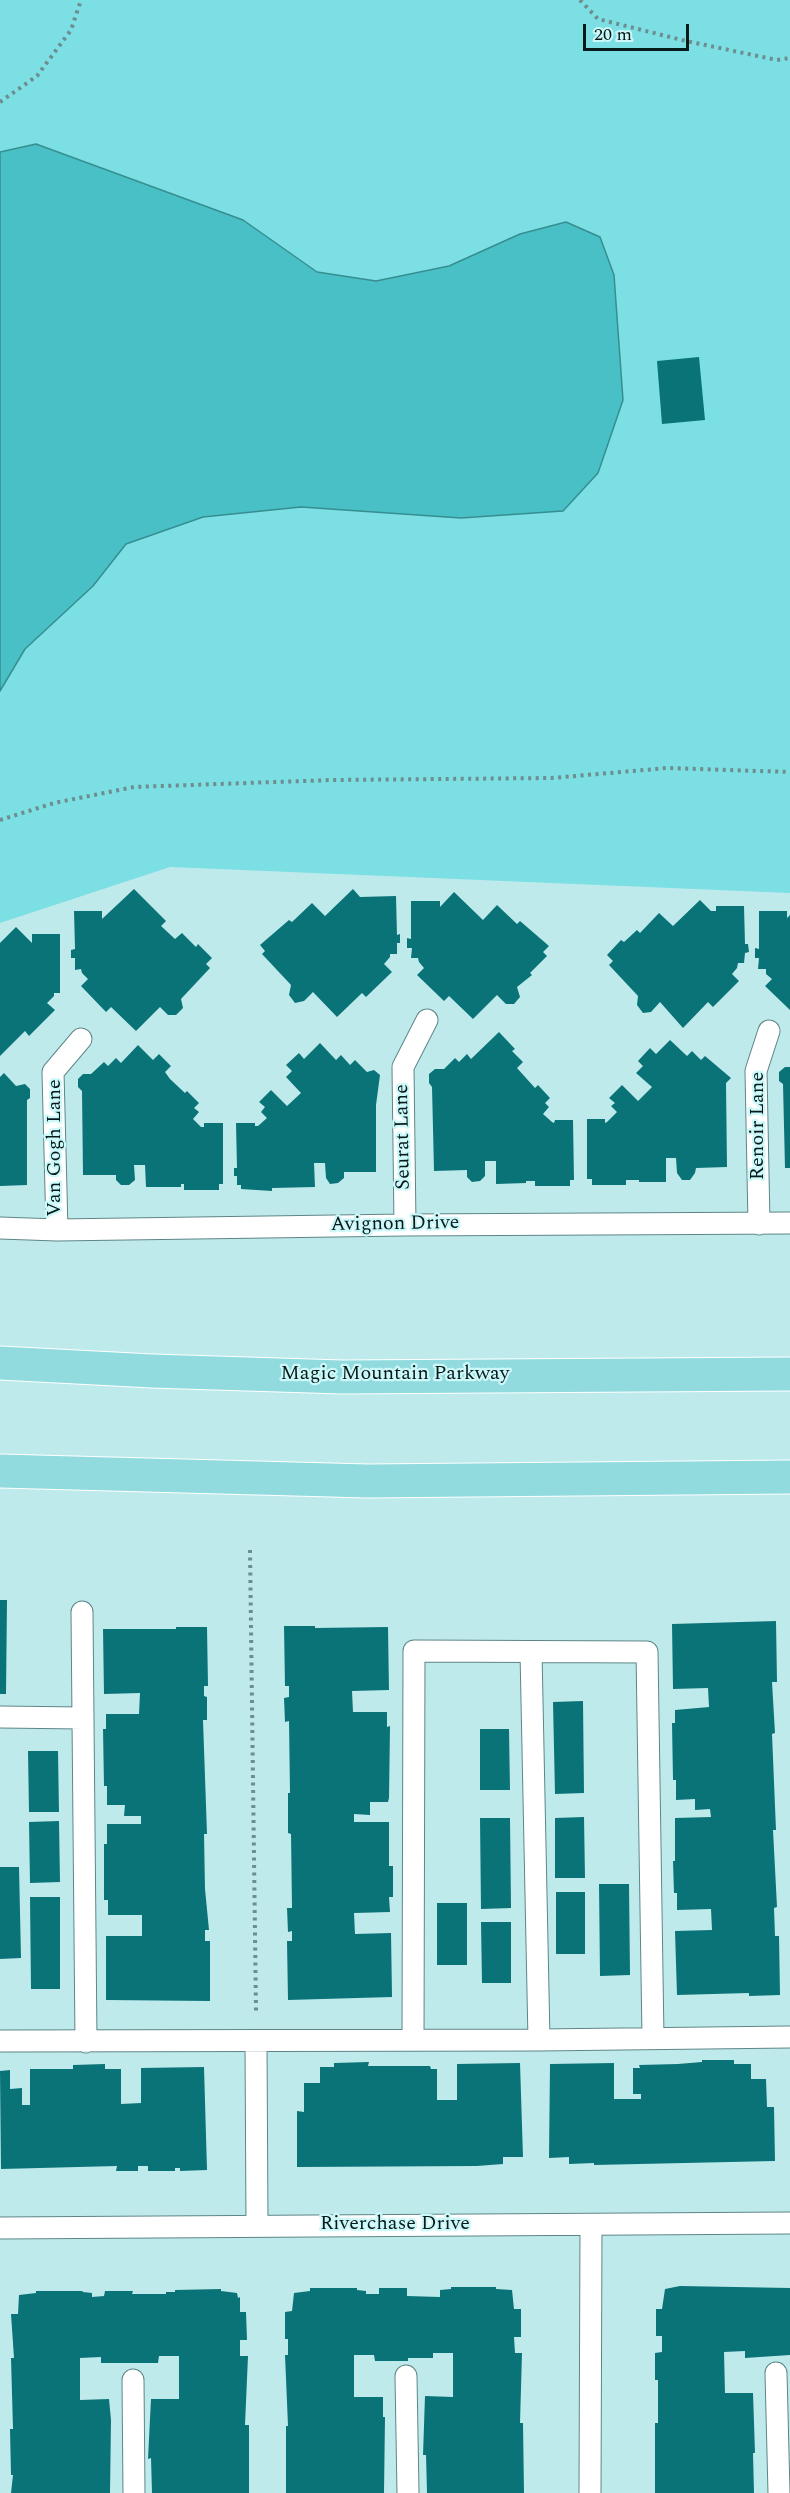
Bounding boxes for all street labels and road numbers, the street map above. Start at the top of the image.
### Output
street label: Renoir Lane [747,1072,771,1180]
street label: Van Gogh Lane [44,1079,68,1217]
street label: Seurat Lane [391,1084,417,1190]
street label: Avignon Drive [330,1212,460,1238]
street label: Magic Mountain Parkway [281,1363,509,1387]
street label: Riverchase Drive [320,2213,470,2237]

